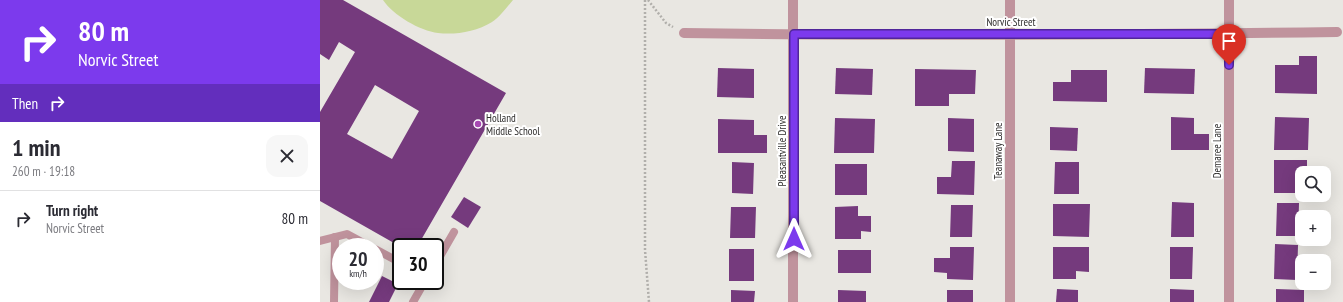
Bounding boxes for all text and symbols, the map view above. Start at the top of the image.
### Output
text: 80 m [78,12,129,49]
street label: Norvic Street [986,15,1036,29]
icon: right [12,16,64,68]
pin [1212,24,1246,65]
icon: arrive [1218,30,1240,52]
text: Norvic Street [78,48,158,71]
icon: right [46,92,68,114]
text: Then [12,94,38,113]
place label: Holland Middle School [486,111,540,138]
street label: Pleasantville Drive [775,115,789,187]
marker: Holland Middle School [473,119,483,129]
street label: Teanaway Lane [991,122,1005,180]
street label: Demaree Lane [1210,123,1224,178]
text: 1 min [12,132,60,163]
button: close [266,135,308,177]
text: 260 m · 19:18 [12,163,75,180]
map controls [1295,166,1331,290]
button: search [1295,166,1331,202]
text: Turn right [46,201,98,220]
icon: right [12,208,34,230]
text: 80 m [282,209,308,228]
button: + [1295,210,1331,246]
position arrow [773,218,815,260]
text: Norvic Street [46,220,104,237]
speed limit sign: 30 [392,238,444,290]
text: 20 [348,246,368,272]
button: − [1295,254,1331,290]
text: km/h [349,267,367,280]

